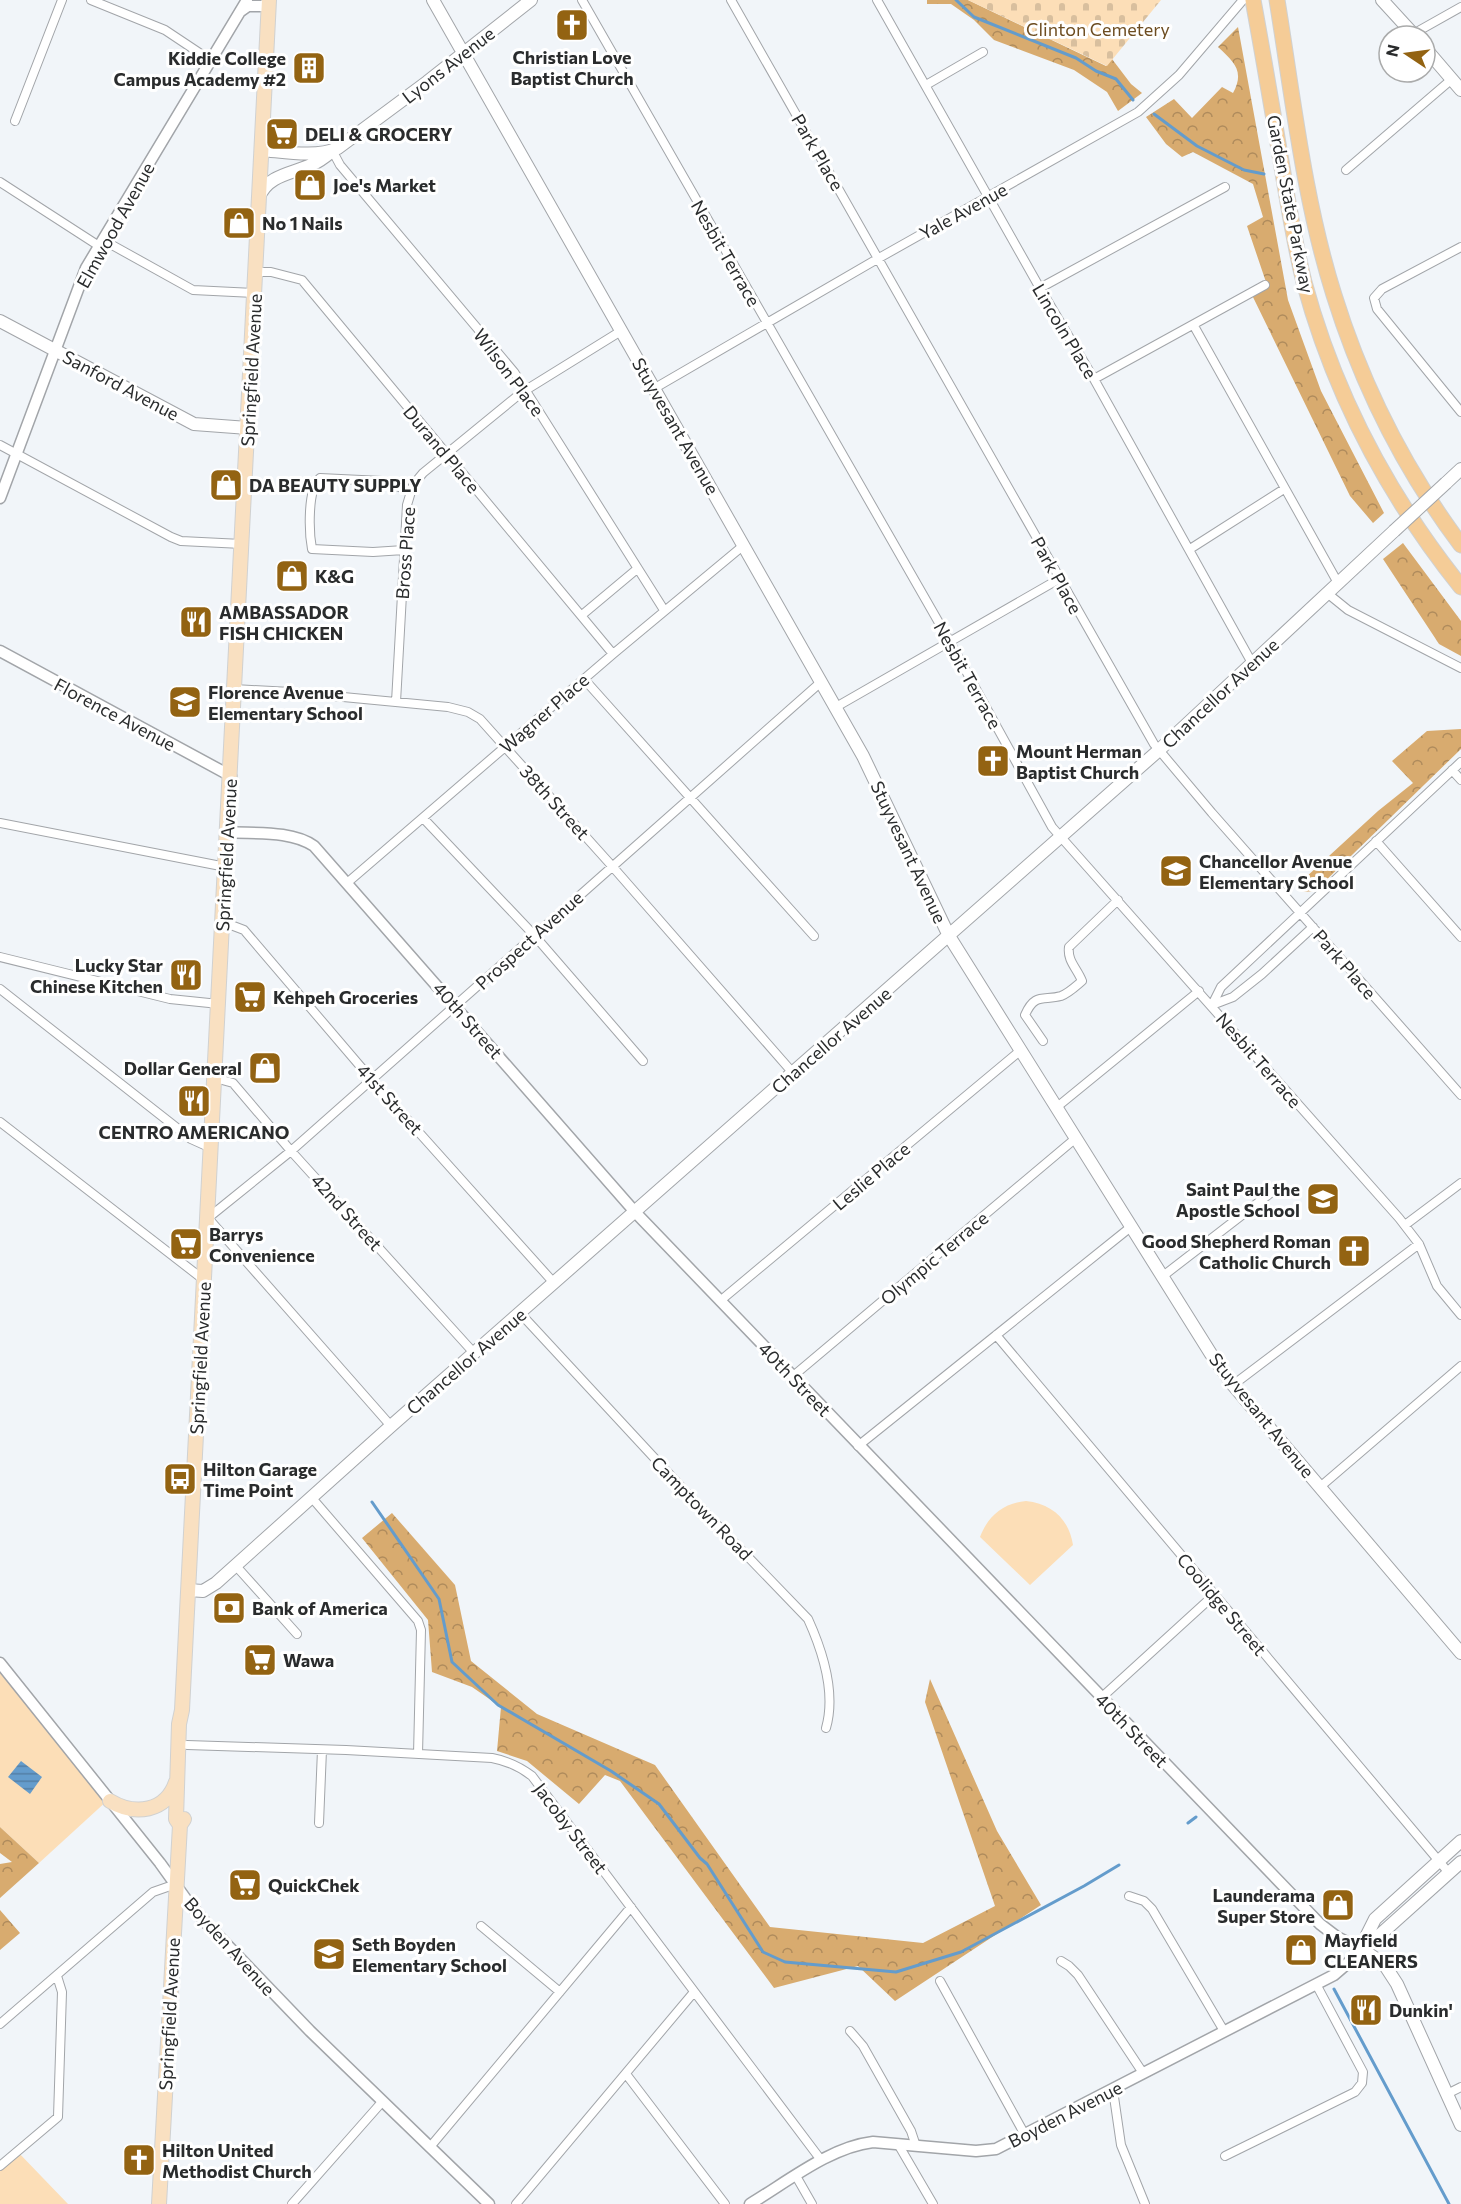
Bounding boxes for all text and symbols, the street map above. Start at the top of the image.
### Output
church icon: Christian Love Baptist Church [554,7,590,43]
park label: Clinton Cemetery [1026,18,1170,40]
street label: Lyons Avenue [397,22,499,108]
north arrow [1377,24,1437,84]
text: N [1381,43,1403,58]
place label: Christian Love Baptist Church [510,46,634,89]
place label: Kiddie College Campus Academy #2 [113,47,286,90]
building icon: Kiddie College Campus Academy #2 [291,50,327,86]
street label: Park Place [787,110,849,194]
street label: Garden State Parkway [1263,113,1319,295]
supermarket icon: DELI & GROCERY [264,116,300,152]
place label: DELI & GROCERY [305,123,452,145]
street label: Elmwood Avenue [71,158,159,292]
shop icon: Joe's Market [292,167,328,203]
place label: Joe's Market [333,174,436,196]
street label: Yale Avenue [915,178,1011,244]
street label: Nesbit Terrace [687,196,765,310]
shop icon: No 1 Nails [221,205,257,241]
place label: No 1 Nails [262,212,343,234]
street label: Lincoln Place [1028,280,1102,382]
street label: Springfield Avenue [236,293,266,447]
street label: Wilson Place [469,324,549,420]
street label: Sanford Avenue [59,345,183,425]
street label: Stuyvesant Avenue [628,354,724,498]
street label: Durand Place [399,401,485,497]
shop icon: DA BEAUTY SUPPLY [208,467,244,503]
place label: DA BEAUTY SUPPLY [249,474,422,496]
street label: Bross Place [391,506,419,600]
street label: Park Place [1027,533,1087,617]
shop icon: K&G [274,558,310,594]
place label: K&G [315,565,354,587]
place label: AMBASSADOR FISH CHICKEN [219,601,349,644]
restaurant icon: AMBASSADOR FISH CHICKEN [178,604,214,640]
street label: Nesbit Terrace [930,618,1006,732]
street label: Chancellor Avenue [1157,633,1283,753]
street label: Wagner Place [495,668,593,758]
street label: Florence Avenue [51,673,179,755]
place label: Florence Avenue Elementary School [208,681,363,724]
school or university icon: Florence Avenue Elementary School [167,684,203,720]
place label: Mount Herman Baptist Church [1016,740,1142,783]
church icon: Mount Herman Baptist Church [975,743,1011,779]
street label: 38th Street [516,760,594,844]
street label: Stuyvesant Avenue [866,777,952,927]
street label: Springfield Avenue [211,778,241,932]
place label: Chancellor Avenue Elementary School [1199,850,1354,893]
school or university icon: Chancellor Avenue Elementary School [1158,853,1194,889]
street label: Prospect Avenue [471,886,587,994]
street label: Park Place [1309,925,1381,1003]
place label: Lucky Star Chinese Kitchen [30,954,164,997]
restaurant icon: Lucky Star Chinese Kitchen [168,957,204,993]
street label: 40th Street [429,977,507,1063]
supermarket icon: Kehpeh Groceries [232,979,268,1015]
street label: Chancellor Avenue [767,982,895,1098]
place label: Kehpeh Groceries [273,986,418,1008]
street label: Nesbit Terrace [1212,1008,1306,1112]
shop icon: Dollar General [247,1050,283,1086]
place label: Dollar General [124,1057,242,1079]
street label: 41st Street [352,1059,428,1139]
restaurant icon: CENTRO AMERICANO [176,1083,212,1119]
place label: CENTRO AMERICANO [99,1121,289,1143]
street label: Leslie Place [828,1137,914,1215]
street label: 42nd Street [307,1169,387,1255]
place label: Saint Paul the Apostle School [1176,1178,1300,1221]
school or university icon: Saint Paul the Apostle School [1305,1181,1341,1217]
street label: Olympic Terrace [876,1207,992,1309]
place label: Barrys Convenience [209,1223,315,1266]
supermarket icon: Barrys Convenience [168,1226,204,1262]
place label: Good Shepherd Roman Catholic Church [1142,1230,1331,1273]
church icon: Good Shepherd Roman Catholic Church [1336,1233,1372,1269]
street label: Springfield Avenue [185,1281,215,1435]
street label: Chancellor Avenue [402,1303,530,1419]
street label: 40th Street [754,1337,836,1421]
street label: Stuyvesant Avenue [1205,1348,1319,1482]
street label: Camptown Road [647,1451,757,1565]
place label: Hilton Garage Time Point [203,1458,317,1501]
bus stop icon: Hilton Garage Time Point [162,1461,198,1497]
street label: Coolidge Street [1173,1548,1271,1660]
bank icon: Bank of America [211,1590,247,1626]
place label: Bank of America [252,1597,388,1619]
supermarket icon: Wawa [242,1642,278,1678]
place label: Wawa [283,1649,334,1671]
street label: 40th Street [1091,1688,1173,1772]
street label: Jacoby Street [530,1778,612,1878]
supermarket icon: QuickChek [227,1867,263,1903]
place label: QuickChek [268,1874,360,1896]
place label: Launderama Super Store [1212,1884,1315,1927]
shop icon: Launderama Super Store [1320,1887,1356,1923]
street label: Boyden Avenue [180,1892,280,2000]
place label: Mayfield CLEANERS [1324,1929,1418,1972]
shop icon: Mayfield CLEANERS [1283,1932,1319,1968]
place label: Seth Boyden Elementary School [352,1933,507,1976]
school or university icon: Seth Boyden Elementary School [311,1936,347,1972]
street label: Springfield Avenue [154,1937,184,2091]
restaurant icon: Dunkin' [1348,1992,1384,2028]
place label: Dunkin' [1389,1999,1453,2021]
street label: Boyden Avenue [1004,2076,1126,2152]
place label: Hilton United Methodist Church [162,2139,312,2182]
church icon: Hilton United Methodist Church [121,2142,157,2178]

